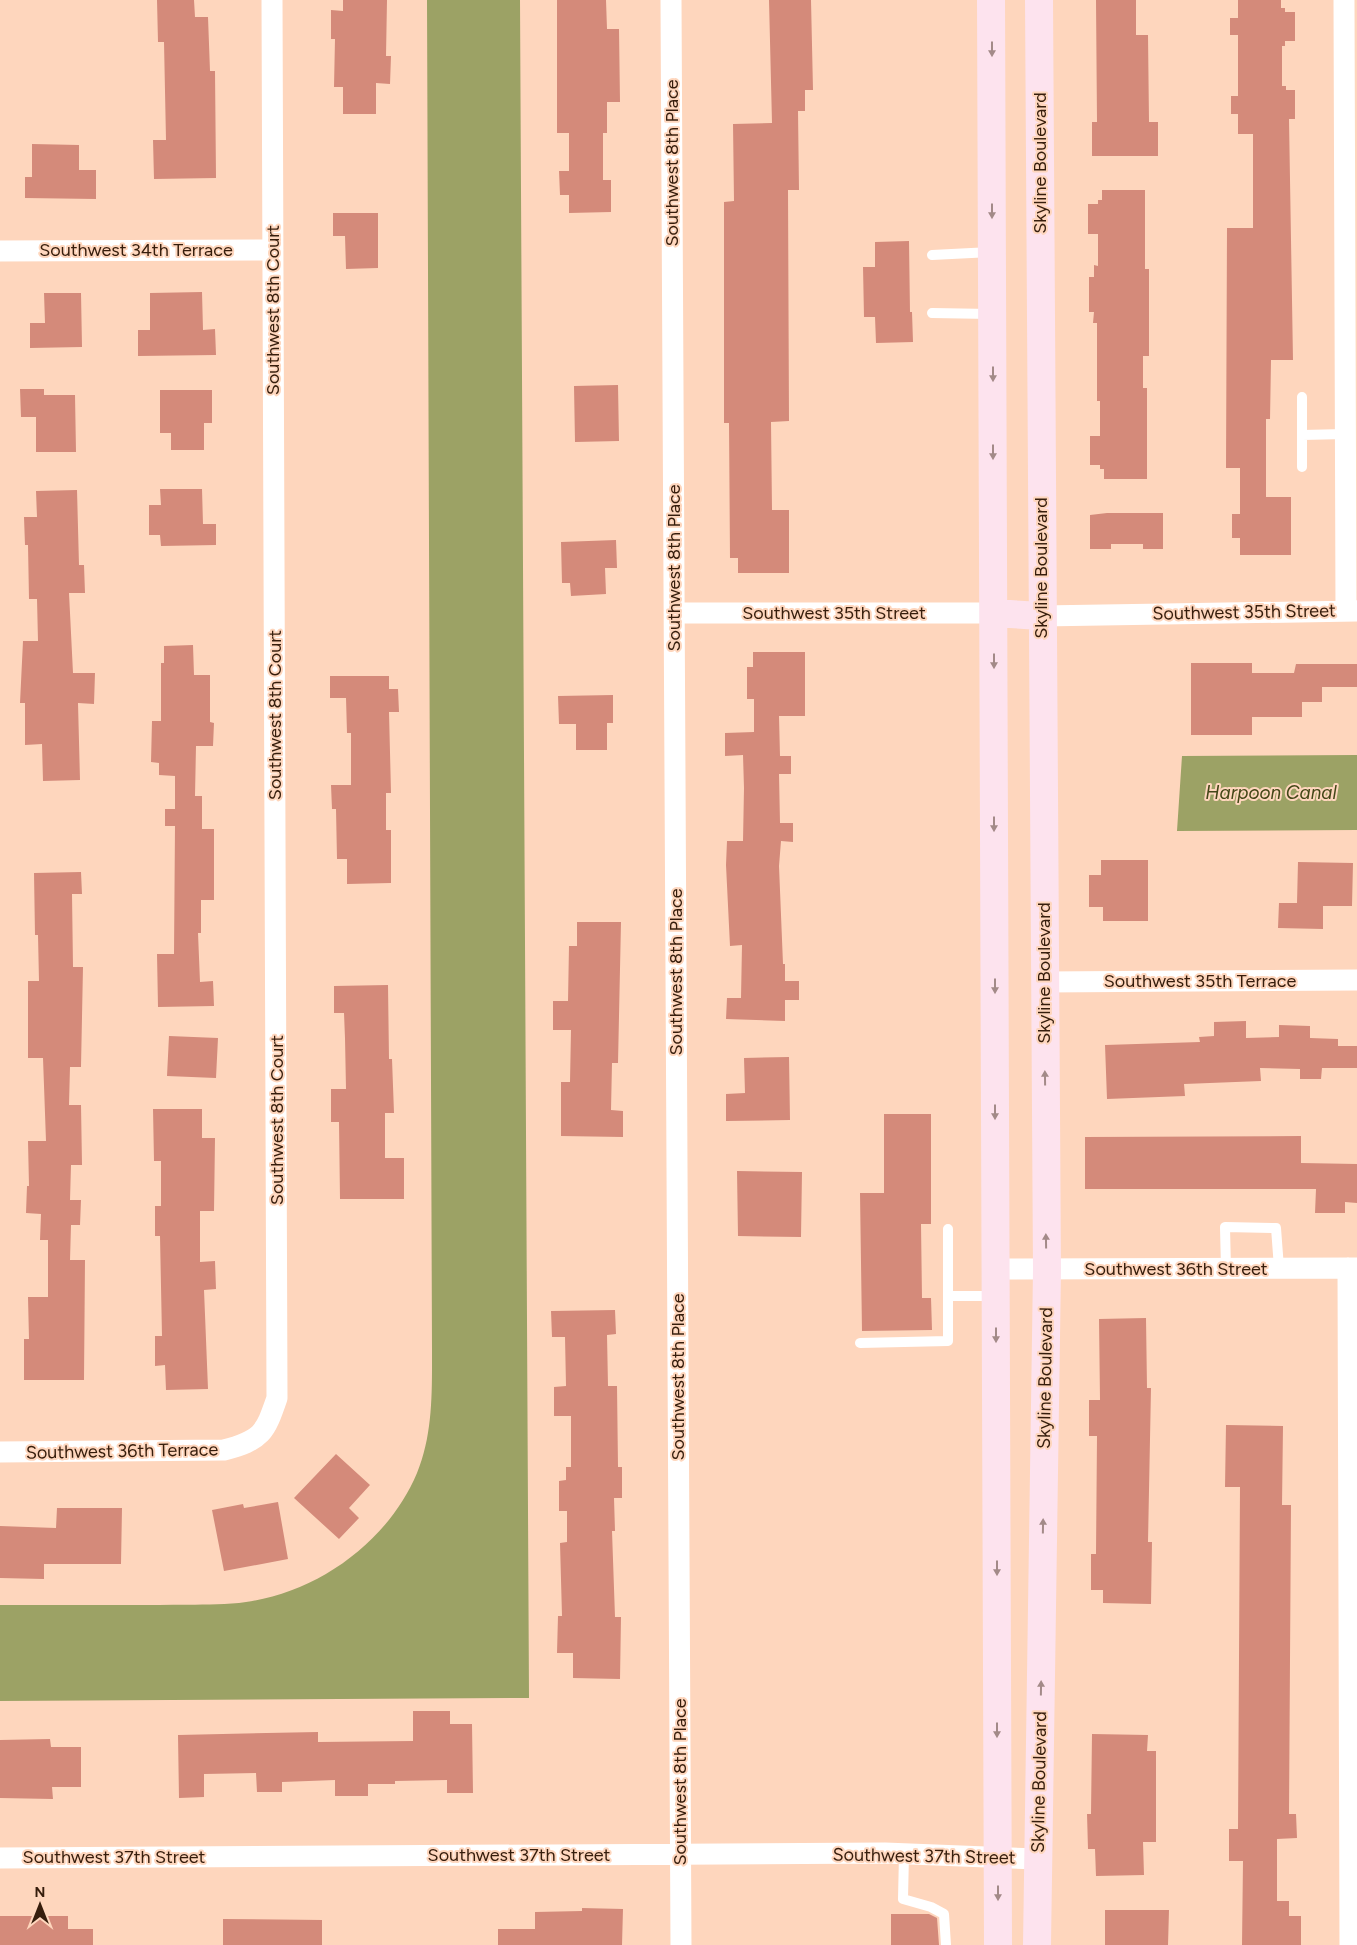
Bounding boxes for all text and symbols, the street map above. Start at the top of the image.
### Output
one-way arrow [988,41,996,57]
street label: Southwest 8th Place [661,79,683,247]
street label: Skyline Boulevard [1029,92,1051,234]
one-way arrow [988,203,996,219]
street label: Southwest 8th Court [262,225,284,395]
street label: Southwest 34th Terrace [39,239,233,261]
one-way arrow [989,366,997,382]
one-way arrow [989,444,997,460]
street label: Southwest 8th Place [663,484,685,652]
street label: Skyline Boulevard [1030,497,1052,639]
street label: Southwest 35th Street [1152,599,1336,625]
street label: Southwest 35th Street [742,602,926,624]
street label: Southwest 8th Court [264,630,286,800]
one-way arrow [990,654,998,670]
water label: Harpoon Canal [1205,781,1337,804]
one-way arrow [990,816,998,832]
street label: Southwest 8th Place [665,888,687,1056]
street label: Skyline Boulevard [1033,902,1055,1044]
street label: Southwest 35th Terrace [1104,970,1296,992]
one-way arrow [991,979,999,995]
street label: Southwest 8th Court [266,1035,288,1205]
one-way arrow [1041,1070,1049,1086]
one-way arrow [991,1104,999,1120]
one-way arrow [1042,1232,1050,1248]
street label: Southwest 36th Street [1084,1258,1268,1280]
street label: Southwest 8th Place [667,1293,689,1461]
street label: Skyline Boulevard [1033,1307,1057,1449]
one-way arrow [992,1328,1000,1344]
street label: Southwest 36th Terrace [26,1438,219,1464]
one-way arrow [1039,1517,1047,1533]
one-way arrow [993,1560,1001,1576]
one-way arrow [1037,1680,1045,1696]
street label: Southwest 8th Place [669,1698,691,1866]
street label: Skyline Boulevard [1027,1711,1051,1853]
one-way arrow [993,1723,1001,1739]
street label: Southwest 37th Street [832,1843,1016,1869]
street label: Southwest 37th Street [428,1844,611,1866]
street label: Southwest 37th Street [23,1846,206,1868]
north arrow [15,1880,65,1930]
text: N [35,1884,45,1901]
one-way arrow [994,1885,1002,1901]

